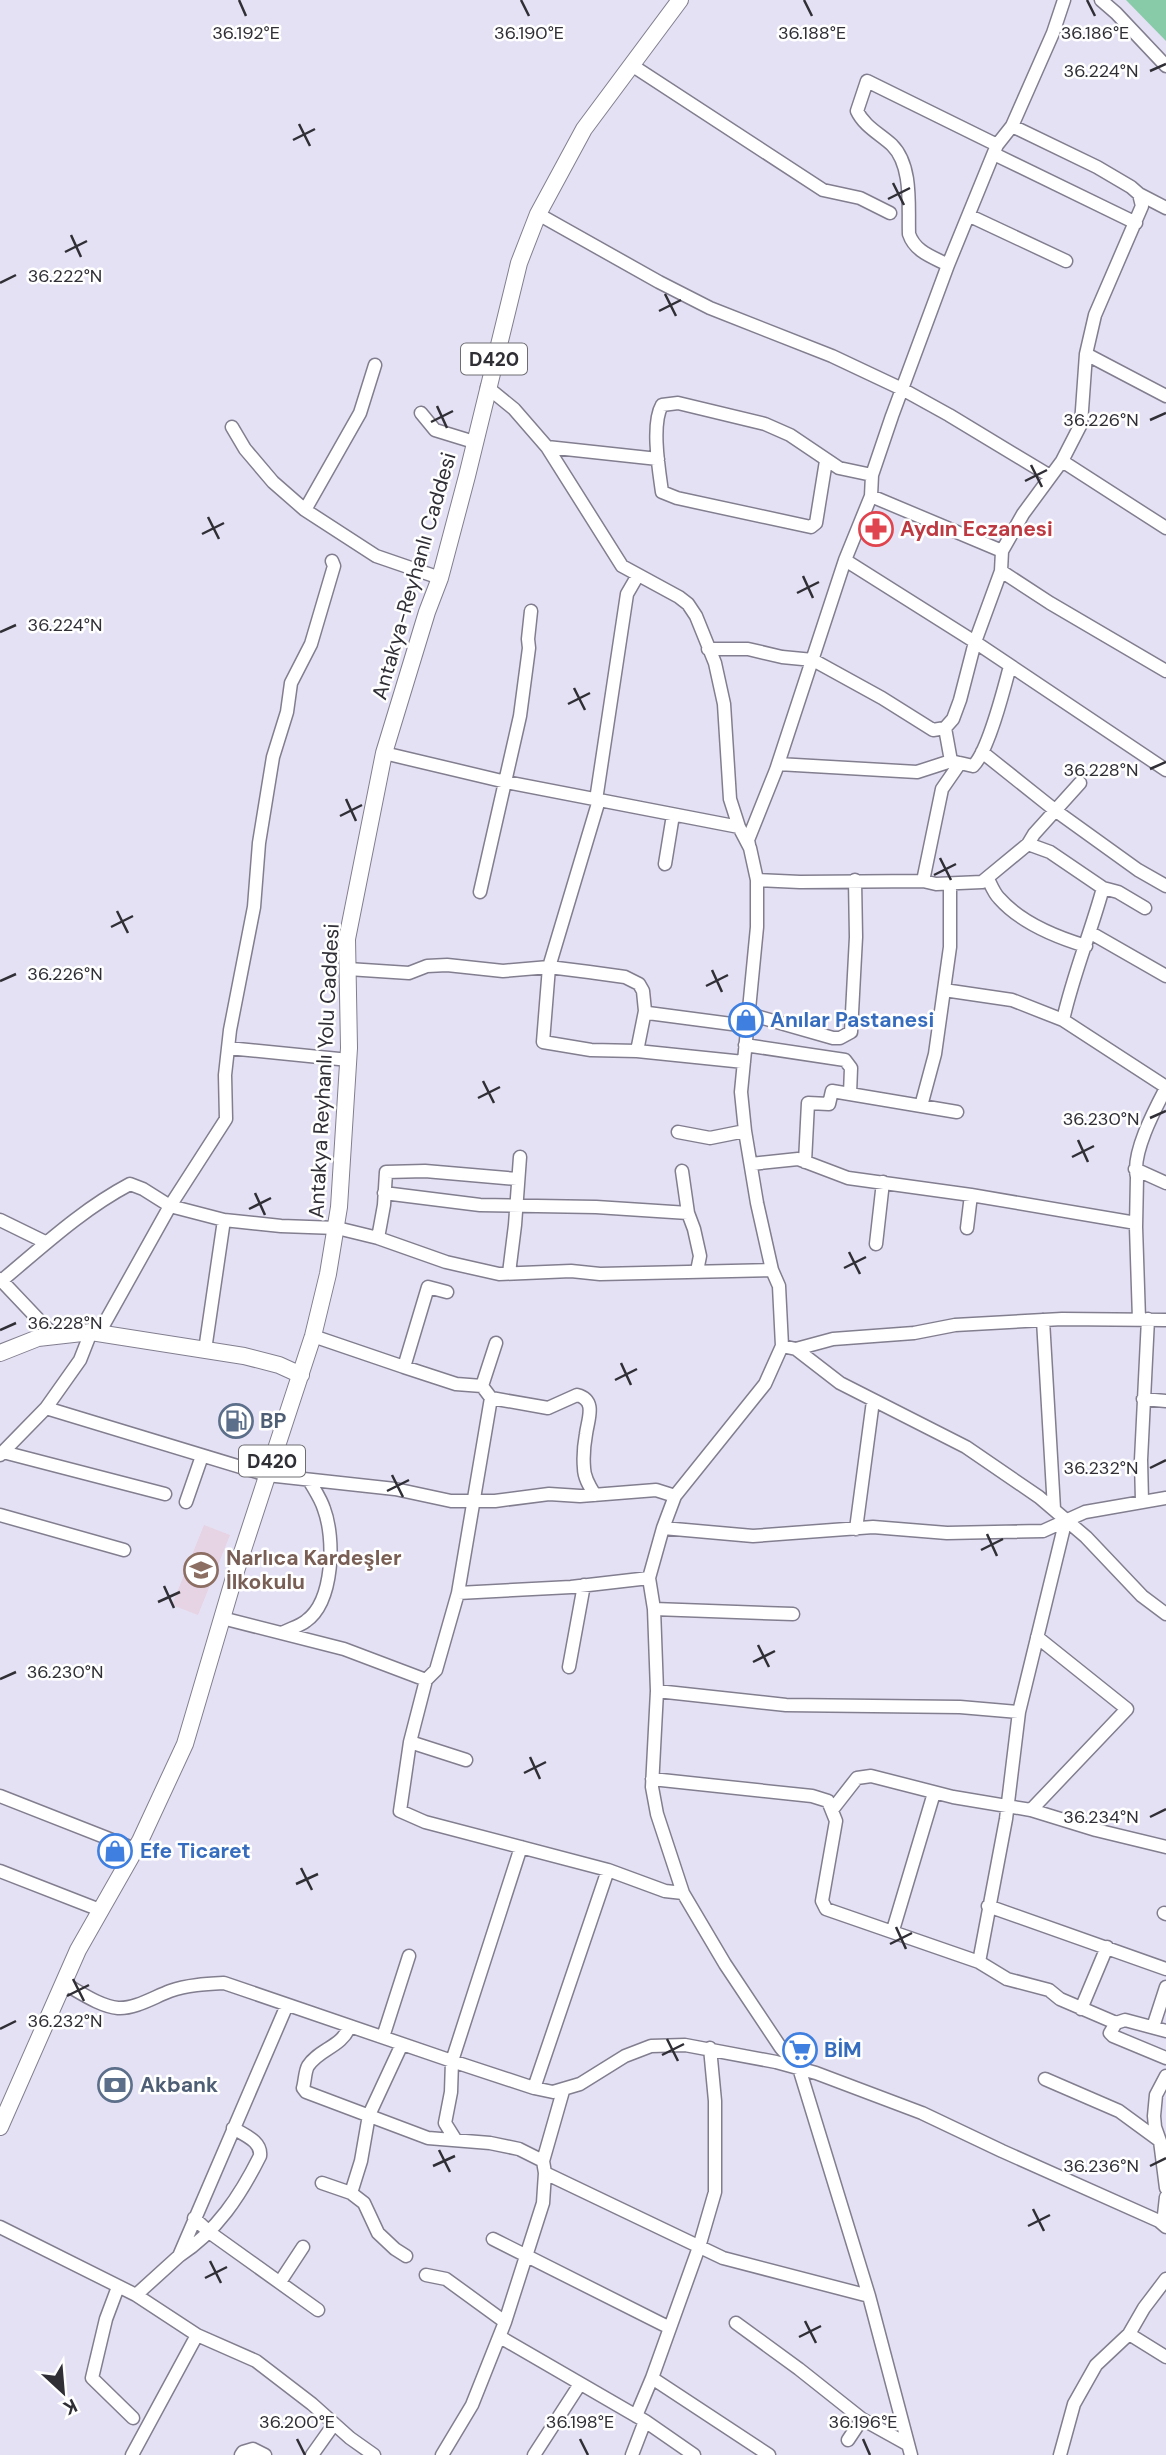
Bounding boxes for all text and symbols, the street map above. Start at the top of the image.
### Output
text: 36.192°E [212,21,280,45]
text: 36.190°E [494,21,564,45]
text: 36.188°E [778,21,846,45]
text: 36.186°E [1061,21,1129,45]
text: 36.224°N [1064,59,1138,83]
text: 36.222°N [28,264,102,288]
road number: D420 [461,344,527,374]
text: 36.226°N [1063,408,1139,432]
street label: Antakya-Reyhanlı Caddesi [365,449,463,703]
pharmacy icon: Aydın Eczanesi [857,510,895,548]
place label: Aydın Eczanesi [900,515,1053,543]
text: 36.224°N [28,613,102,637]
text: 36.228°N [1064,758,1138,782]
street label: Antakya Reyhanlı Yolu Caddesi [302,923,346,1219]
text: 36.226°N [27,962,103,986]
shop icon: Anılar Pastanesi [727,1001,765,1039]
place label: Anılar Pastanesi [770,1006,934,1034]
text: 36.230°N [1063,1107,1139,1131]
text: 36.228°N [28,1311,102,1335]
fuel station icon: BP [217,1402,255,1440]
place label: BP [260,1407,286,1435]
road number: D420 [239,1446,305,1476]
text: 36.232°N [1064,1456,1138,1480]
place label: Narlıca Kardeşler İlkokulu [226,1544,402,1596]
school or university icon: Narlıca Kardeşler İlkokulu [182,1551,220,1589]
text: 36.230°N [27,1660,103,1684]
text: 36.234°N [1063,1805,1139,1829]
shop icon: Efe Ticaret [96,1832,134,1870]
place label: Efe Ticaret [140,1837,251,1865]
text: 36.232°N [28,2009,102,2033]
supermarket icon: BİM [781,2031,819,2069]
place label: BİM [824,2036,862,2064]
bank icon: Akbank [96,2066,134,2104]
place label: Akbank [140,2071,218,2099]
text: 36.236°N [1063,2154,1139,2178]
north arrow [28,2357,98,2427]
text: K [59,2393,81,2421]
text: 36.200°E [259,2410,335,2434]
text: 36.198°E [546,2410,614,2434]
text: 36.196°E [829,2410,897,2434]

